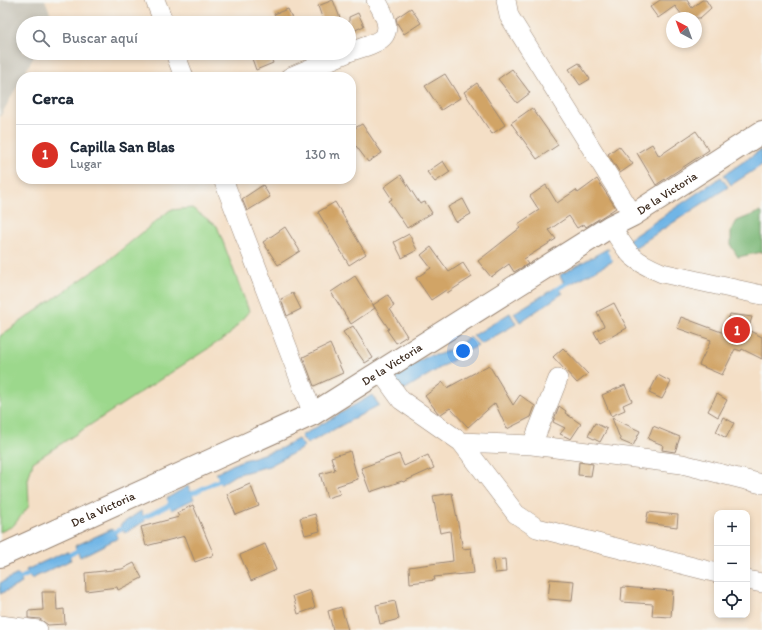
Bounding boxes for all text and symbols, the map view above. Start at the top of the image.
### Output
north arrow [666,12,702,48]
search box [16,16,356,60]
icon: search [30,27,52,49]
text: Buscar aquí [62,29,138,47]
text: Cerca [32,88,74,108]
text: Capilla San Blas [70,138,175,156]
text: 1 [42,147,48,162]
text: 130 m [305,147,340,162]
text: Lugar [70,156,102,171]
street label: De la Victoria [634,168,700,218]
pin: 1 [724,315,750,345]
street label: De la Victoria [359,340,425,388]
your location [453,341,473,361]
street label: De la Victoria [69,488,138,530]
map controls [714,510,750,618]
button: + [714,510,750,546]
button: − [714,546,750,582]
button: locate [714,582,750,618]

